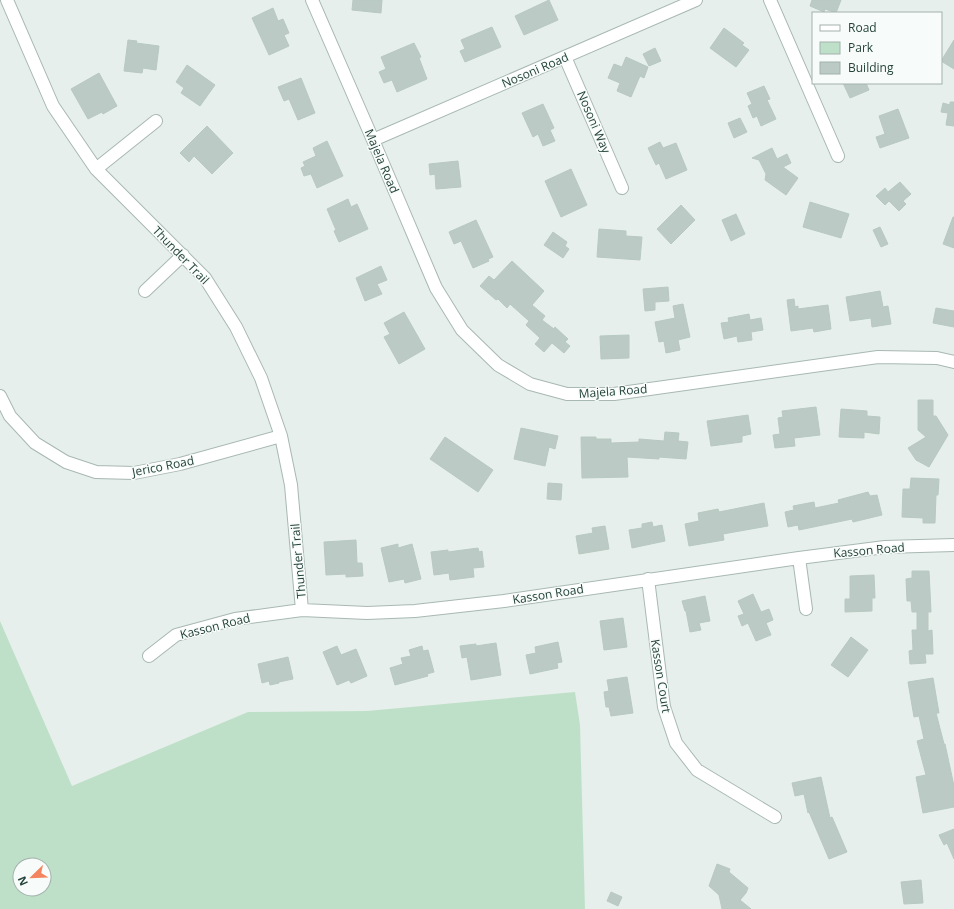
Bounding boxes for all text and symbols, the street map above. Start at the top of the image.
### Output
legend [812,12,942,84]
text: Road [848,19,877,36]
text: Park [848,39,874,56]
street label: Nosoni Road [499,48,571,92]
text: Building [848,59,894,76]
street label: Nosoni Way [573,88,615,157]
street label: Majela Road [361,126,403,196]
street label: Thunder Trail [149,222,213,288]
street label: Majela Road [578,380,648,402]
street label: Jerico Road [130,452,195,481]
street label: Thunder Trail [286,523,310,599]
street label: Kasson Road [832,538,906,562]
street label: Kasson Road [511,580,585,608]
street label: Kasson Road [178,609,252,643]
street label: Kasson Court [647,638,675,714]
north arrow [12,857,52,897]
text: N [14,874,31,888]

